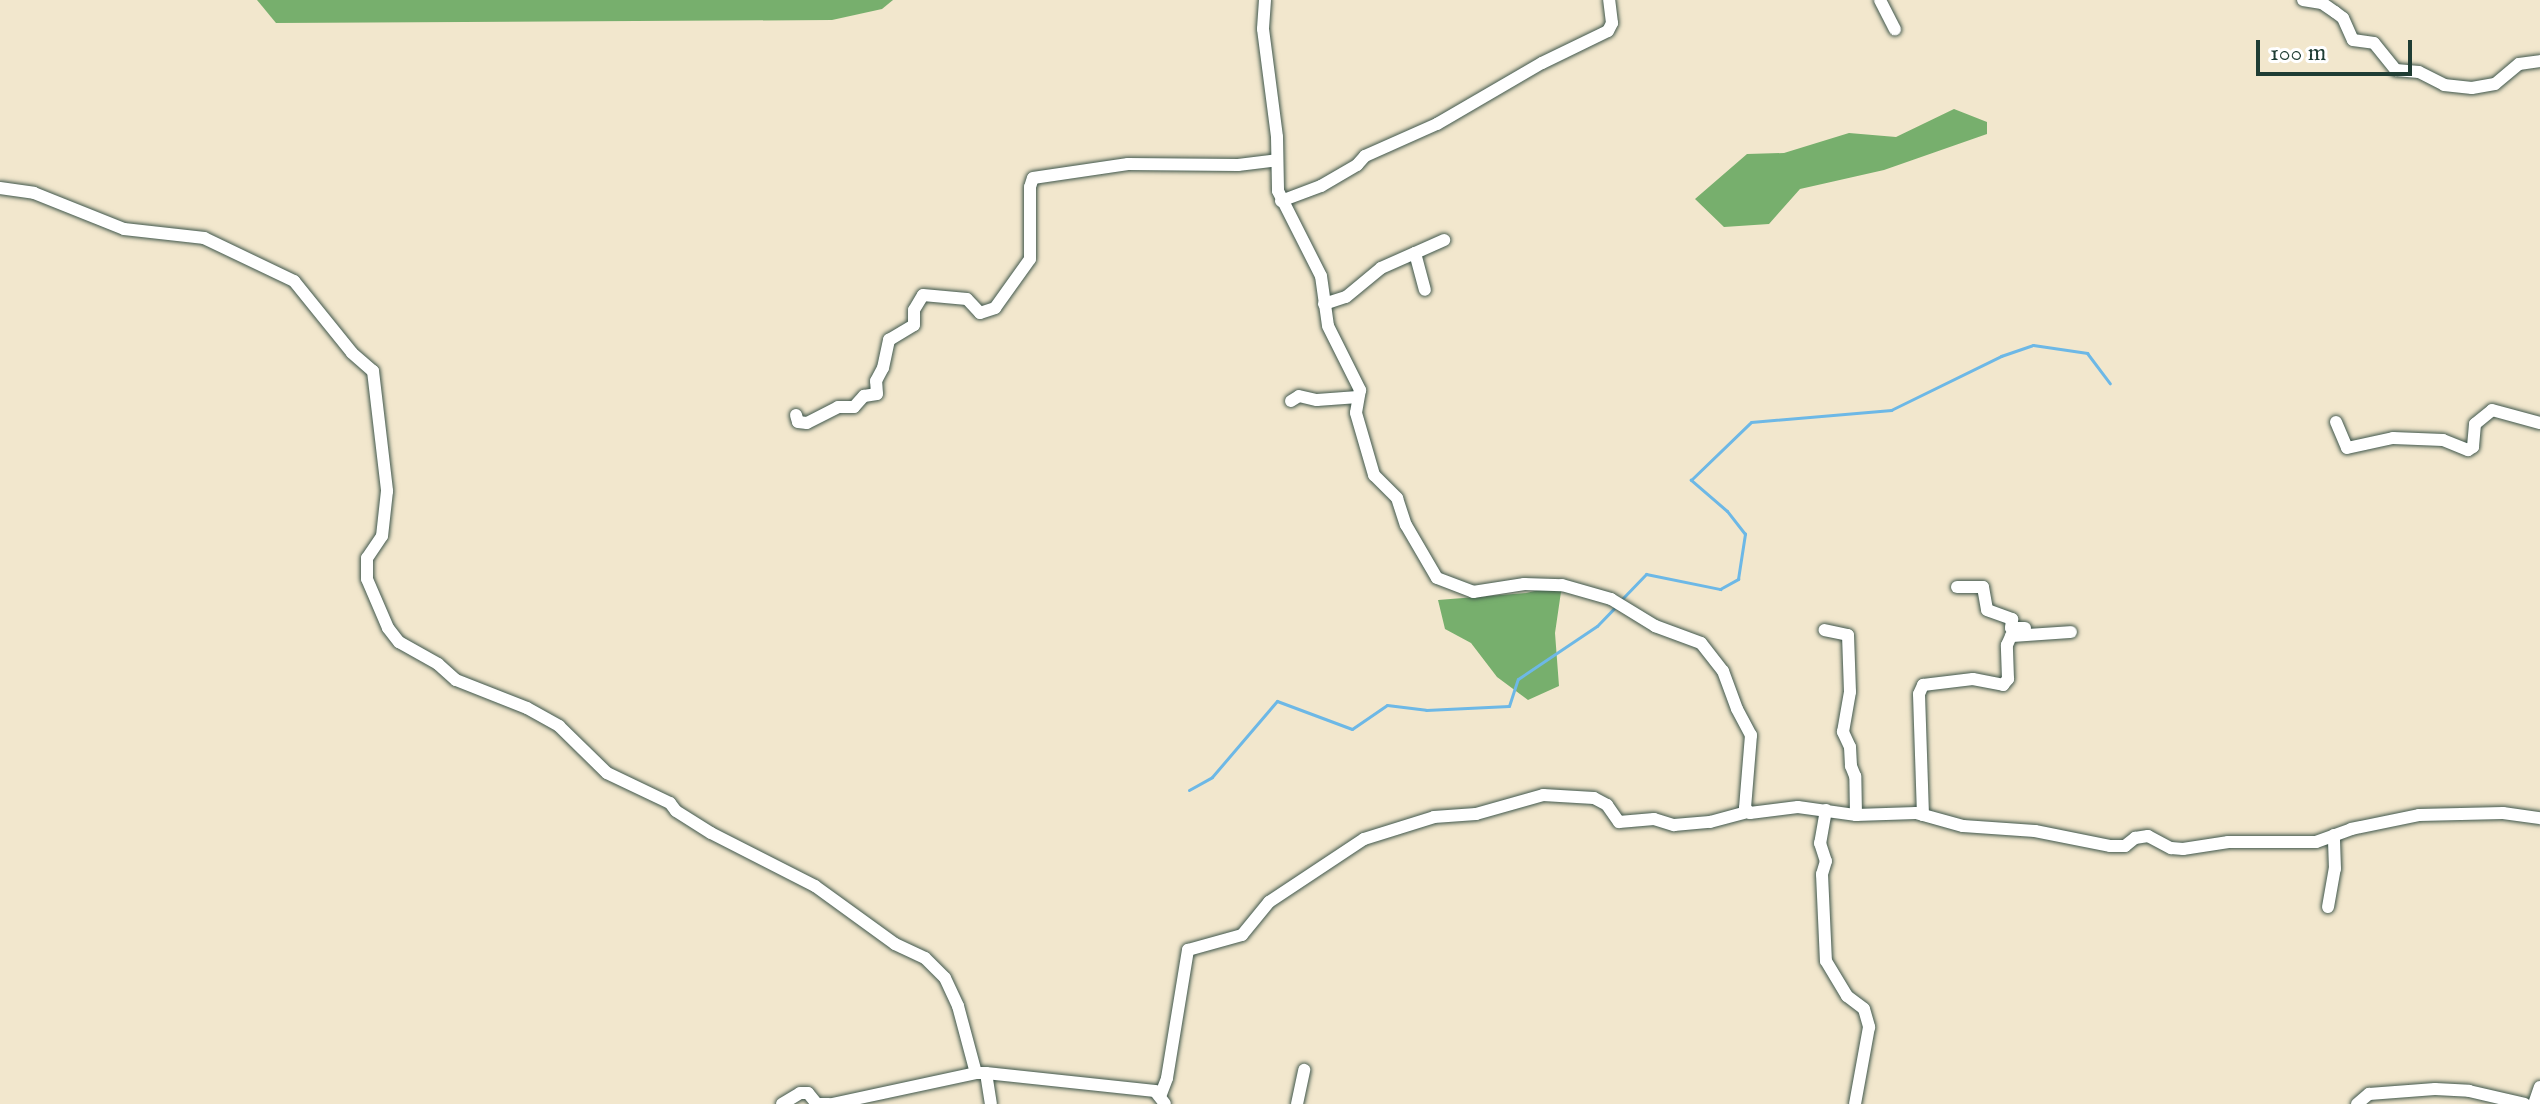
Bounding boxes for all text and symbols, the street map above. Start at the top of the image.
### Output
scale bar [2260,24,2416,74]
text: 100 m [2270,38,2326,69]

